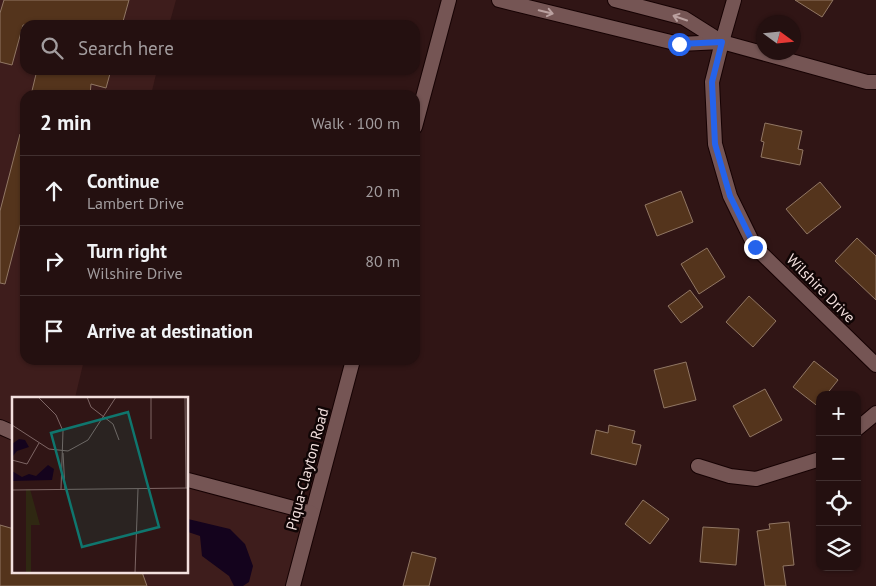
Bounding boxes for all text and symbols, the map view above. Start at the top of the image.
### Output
one-way arrow [538,7,554,17]
one-way arrow [672,13,688,22]
north arrow [756,15,801,60]
search box [20,20,420,75]
route start [668,33,691,56]
icon: search [38,34,66,62]
text: Search here [78,36,174,60]
text: 2 min [40,109,91,136]
text: Walk · 100 m [311,113,400,133]
text: Continue [87,169,159,193]
icon: ahead [40,177,68,205]
text: 20 m [365,181,400,201]
text: Lambert Drive [87,193,184,213]
route end [744,236,767,259]
text: Turn right [87,239,167,263]
icon: right [40,247,68,275]
street label: Wilshire Drive [783,250,859,326]
text: 80 m [365,251,400,271]
text: Wilshire Drive [87,263,183,283]
icon: arrive [40,317,68,345]
text: Arrive at destination [87,319,253,343]
map controls [816,391,861,571]
button: + [816,391,861,436]
inset map [12,397,189,574]
street label: Piqua-Clayton Road [282,406,332,532]
button: − [816,436,861,481]
button: locate [816,481,861,526]
button: layers [816,526,861,571]

